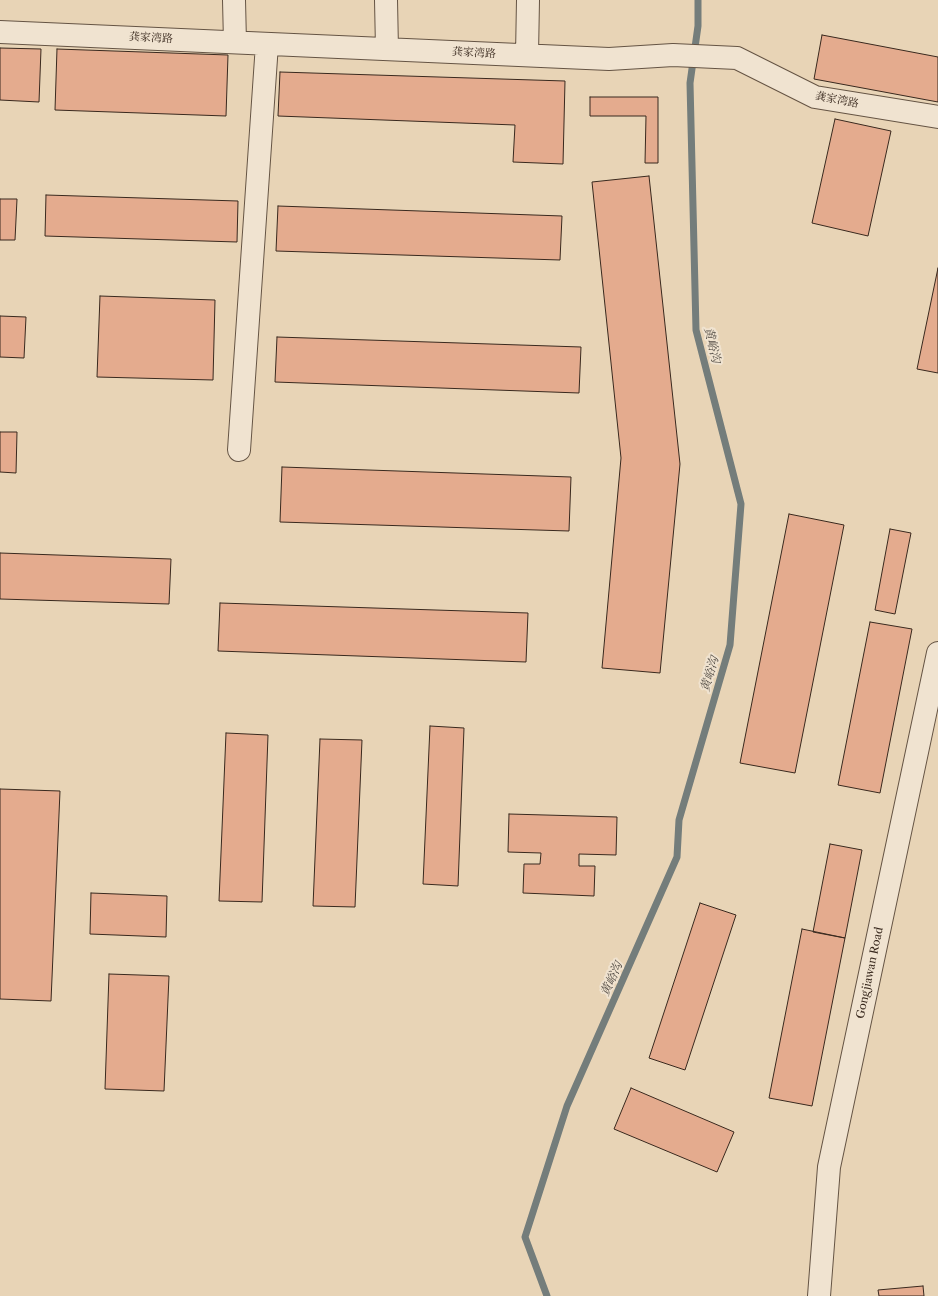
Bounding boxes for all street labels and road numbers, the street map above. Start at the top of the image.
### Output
street label: 龚家湾路 [129,30,173,46]
street label: 龚家湾路 [452,45,496,61]
street label: 龚家湾路 [814,89,860,111]
street label: Gongjiawan Road [854,926,886,1020]

